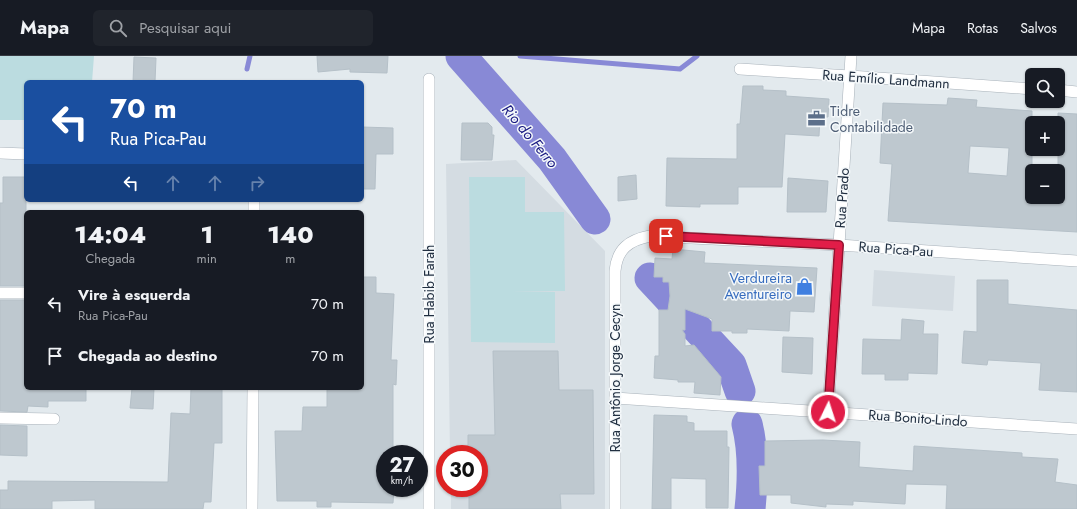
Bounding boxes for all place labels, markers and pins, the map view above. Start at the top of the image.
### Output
place label: Tidre Contabilidade [830,101,913,137]
office icon: Tidre Contabilidade [807,109,827,129]
pin [649,219,683,253]
place label: Verdureira Aventureiro [725,268,792,304]
shop icon: Verdureira Aventureiro [795,276,815,296]

